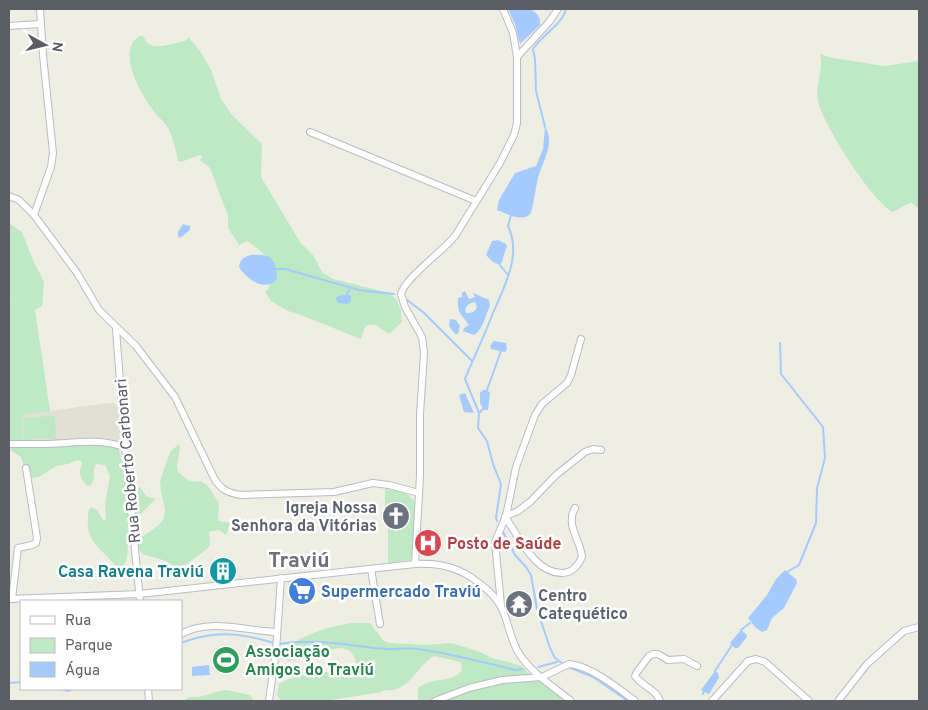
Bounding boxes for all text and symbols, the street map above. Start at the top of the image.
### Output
north arrow [20,20,70,70]
text: N [47,40,66,53]
street label: Rua Roberto Carbonari [112,378,146,544]
place label: Igreja Nossa Senhora da Vitórias [231,499,377,537]
church icon: Igreja Nossa Senhora da Vitórias [381,501,411,531]
hospital icon: Posto de Saúde [413,528,443,558]
place label: Posto de Saúde [447,535,561,555]
district label: Traviú [268,548,330,575]
building icon: Casa Ravena Traviú [208,556,238,586]
place label: Casa Ravena Traviú [58,563,204,583]
supermarket icon: Supermercado Traviú [287,576,317,606]
place label: Supermercado Traviú [321,583,481,603]
place label: Centro Catequético [538,587,628,625]
temple icon: Centro Catequético [504,589,534,619]
legend [20,600,182,690]
text: Rua [65,612,91,631]
text: Parque [65,637,113,656]
place label: Associação Amigos do Traviú [245,643,374,681]
sports icon: Associação Amigos do Traviú [211,645,241,675]
text: Água [65,661,100,681]

